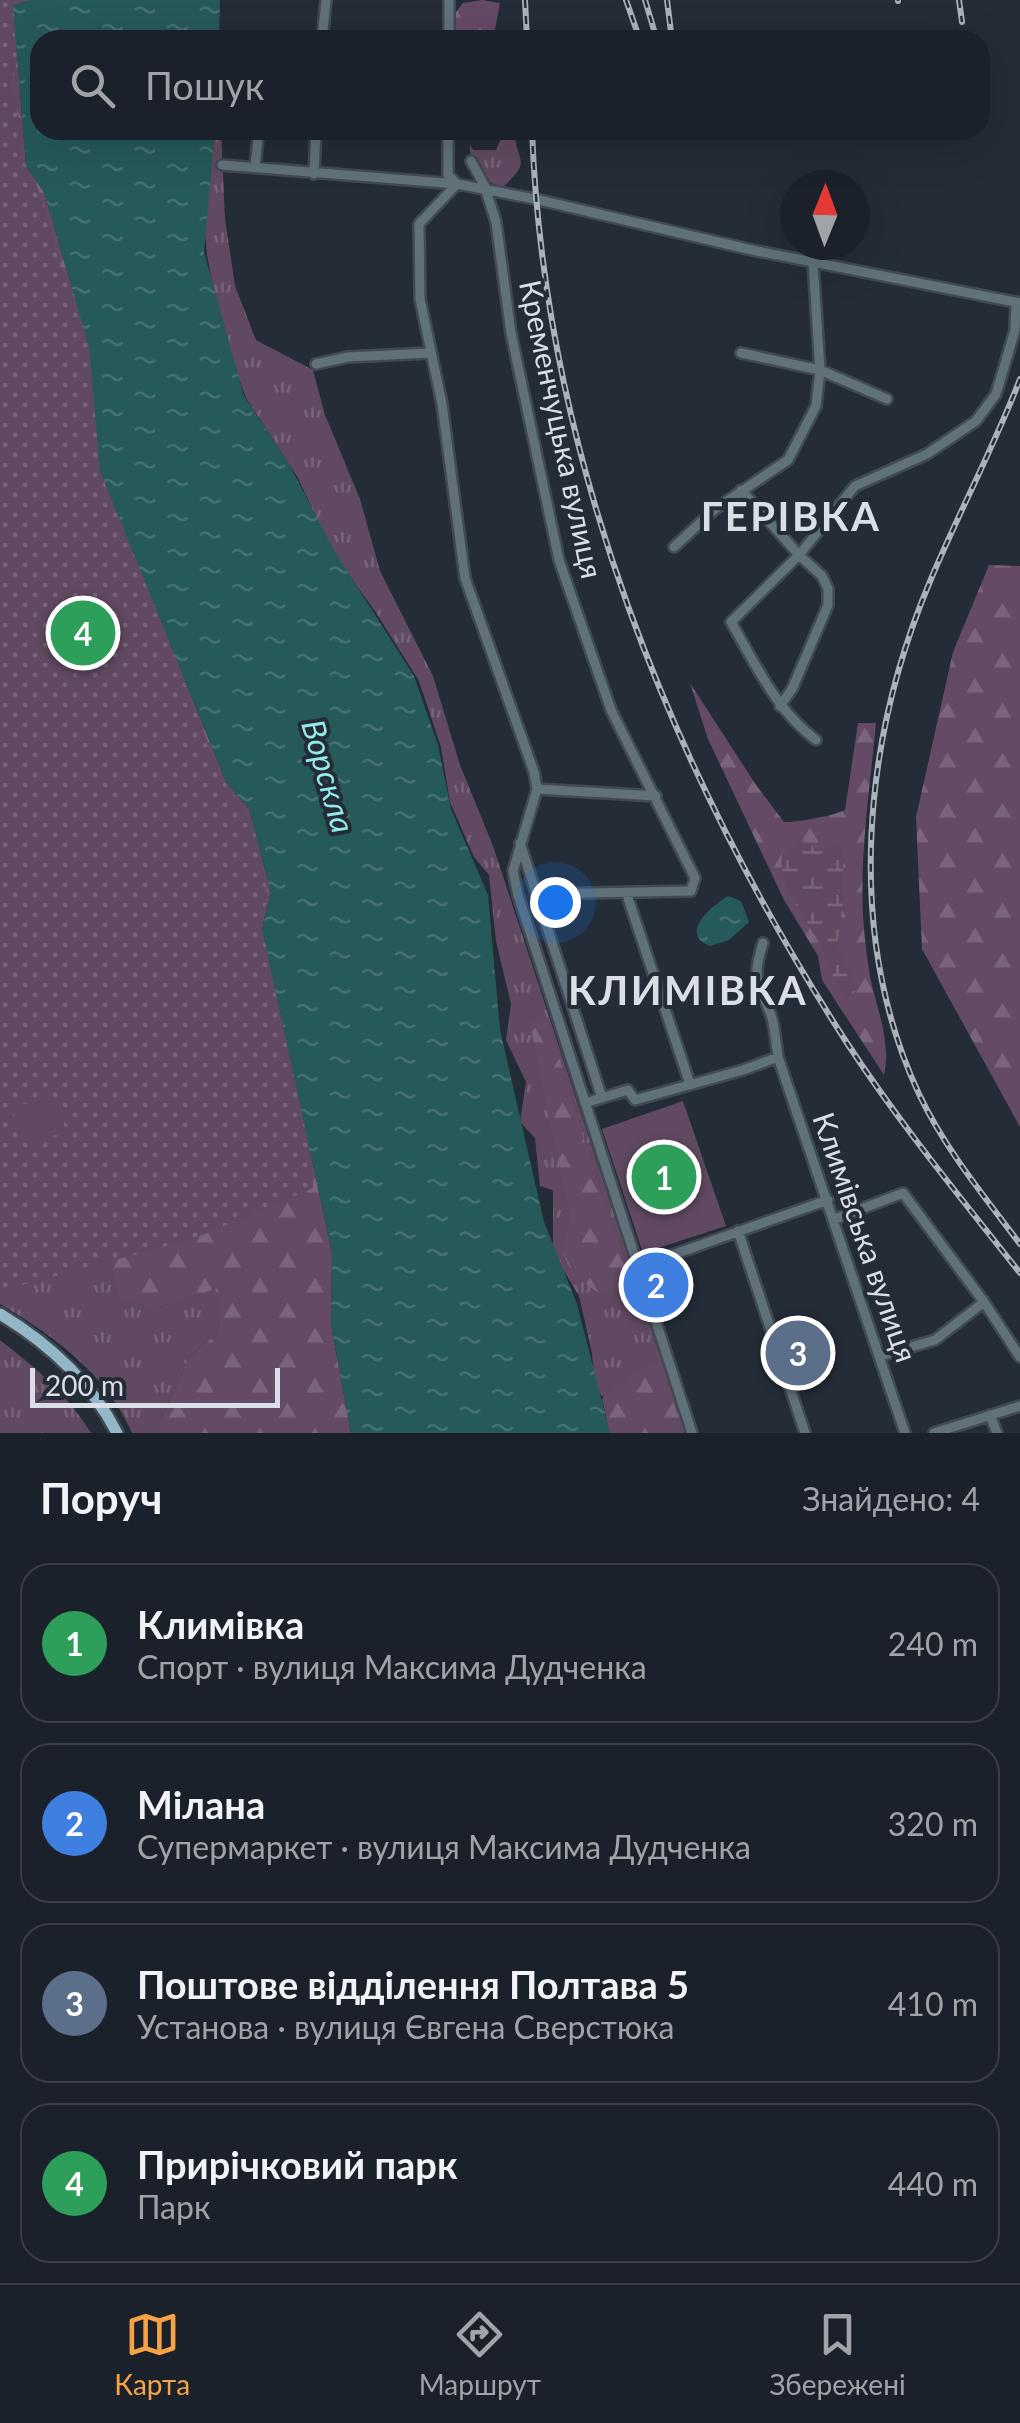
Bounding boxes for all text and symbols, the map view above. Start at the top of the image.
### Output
search box [30,30,990,140]
icon: search [65,58,120,113]
text: Пошук [145,62,264,108]
north arrow [780,170,870,260]
street label: Кременчуцька вулиця [513,276,611,582]
district label: ГЕРІВКА [701,492,881,540]
pin: 4 [51,596,116,670]
water label: Ворскла [294,715,364,837]
your location [530,877,581,928]
district label: КЛИМІВКА [568,966,808,1014]
street label: Климівська вулиця [806,1108,926,1366]
pin: 1 [632,1140,696,1214]
pin: 2 [624,1248,688,1322]
pin: 3 [766,1316,830,1390]
scale bar [30,1363,280,1408]
text: 200 m [45,1368,124,1402]
text: Поруч [40,1473,162,1523]
text: Знайдено: 4 [802,1479,980,1518]
text: Климівка [137,1601,304,1647]
text: 1 [65,1624,84,1663]
text: 240 m [888,1624,978,1663]
text: Спорт · вулиця Максима Дудченка [137,1647,647,1686]
text: Мілана [137,1781,265,1827]
text: 2 [65,1804,84,1843]
text: 320 m [888,1804,978,1843]
text: Супермаркет · вулиця Максима Дудченка [137,1827,751,1866]
text: Поштове відділення Полтава 5 [137,1961,689,2007]
text: 3 [65,1984,84,2023]
text: 410 m [888,1984,978,2023]
text: Установа · вулиця Євгена Сверстюка [137,2007,675,2046]
text: Прирічковий парк [137,2141,458,2187]
text: 4 [65,2164,84,2203]
text: 440 m [888,2164,978,2203]
text: Парк [137,2187,210,2226]
tab: Карта [114,2307,190,2401]
tab: Маршрут [419,2307,541,2401]
tab: Збережені [770,2307,906,2401]

